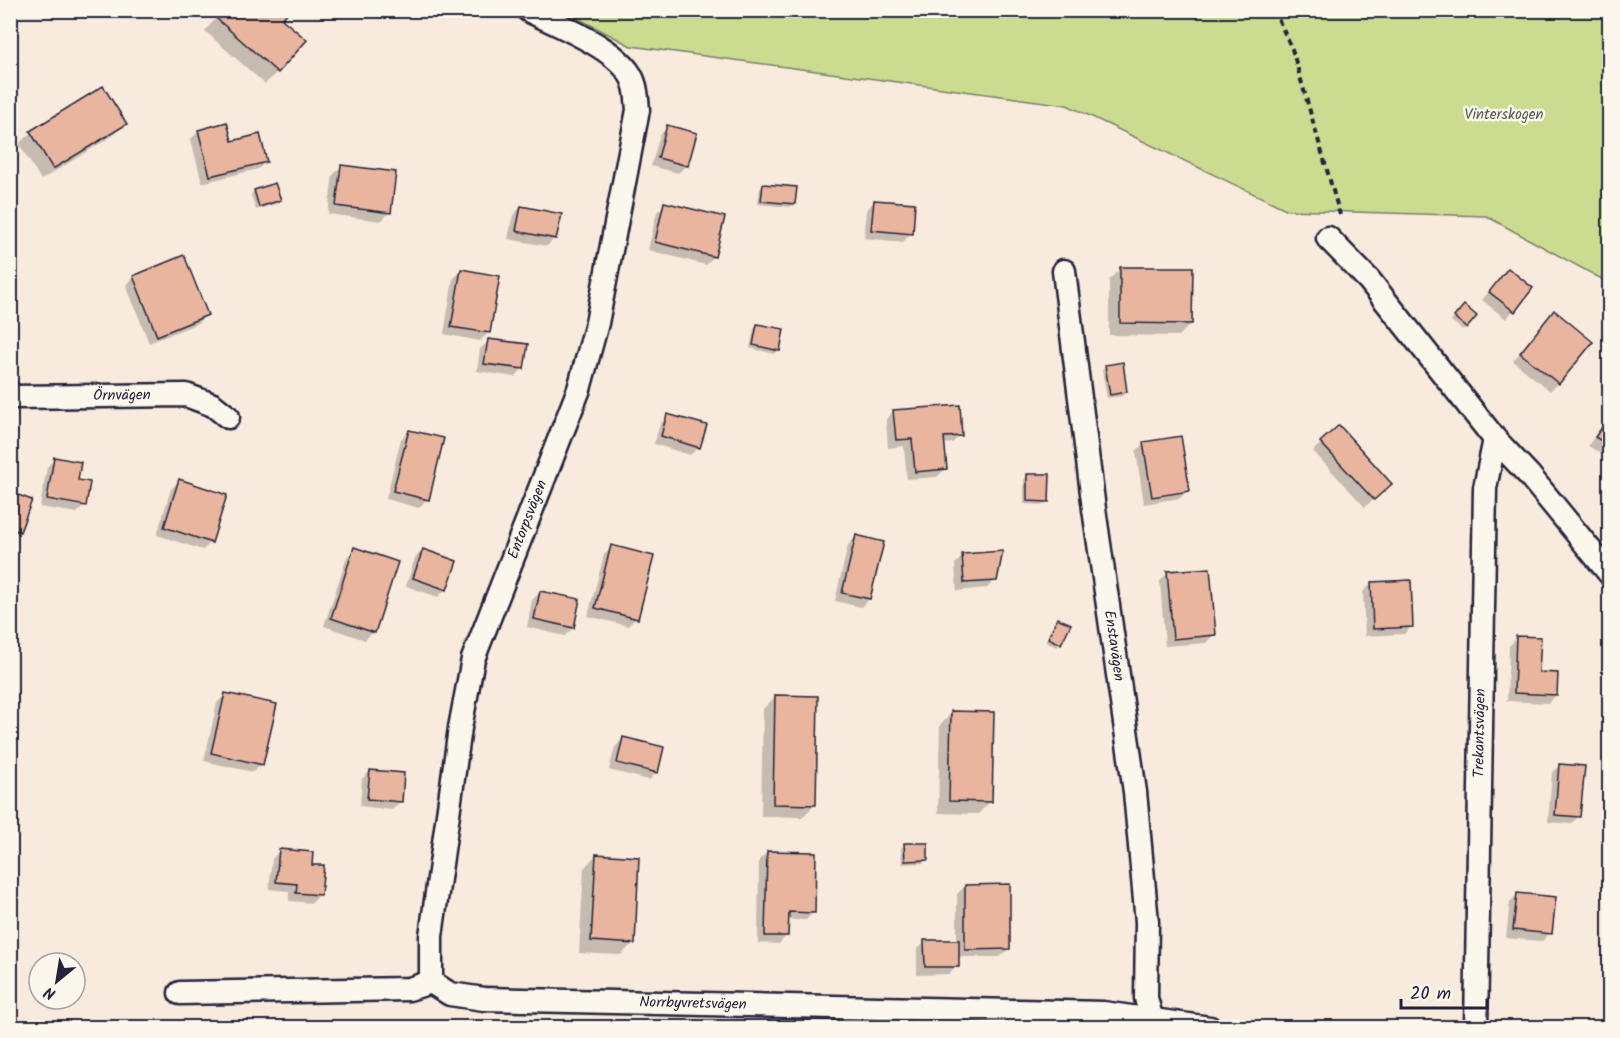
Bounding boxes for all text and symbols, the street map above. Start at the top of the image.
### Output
park label: Vinterskogen [1464,103,1544,127]
street label: Örnvägen [93,383,151,408]
street label: Entorpsvägen [501,476,554,563]
street label: Enstavägen [1097,609,1131,683]
street label: Trekantsvägen [1467,688,1493,778]
north arrow [27,951,87,1011]
scale bar [1401,972,1486,1010]
text: N [40,979,61,1006]
text: 20 m [1410,980,1451,1009]
street label: Norrbyvretsvägen [639,991,747,1017]

